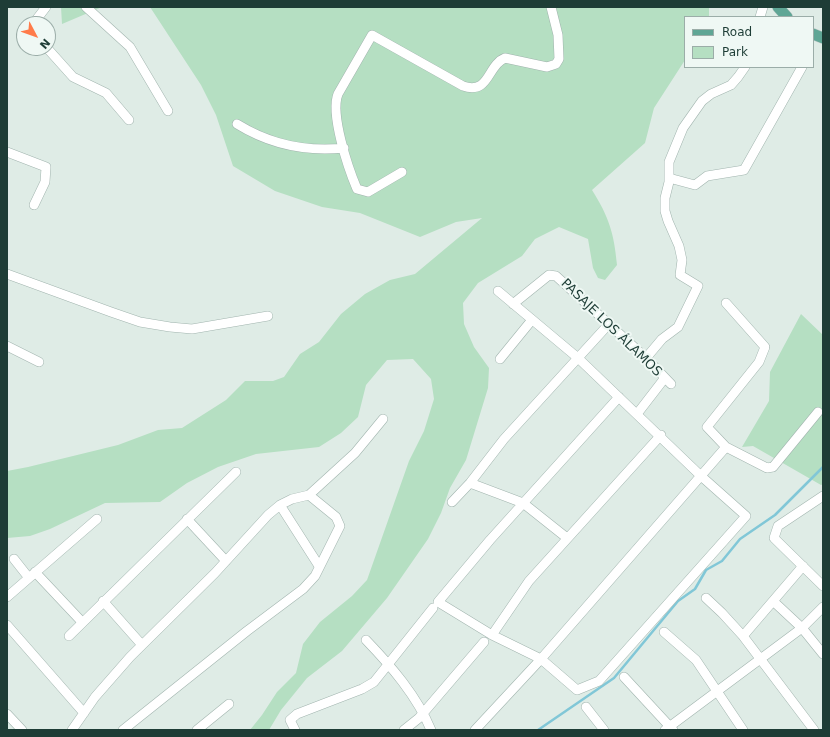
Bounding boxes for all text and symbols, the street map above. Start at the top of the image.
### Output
north arrow [16,16,56,56]
legend [684,16,814,68]
text: Road [722,25,752,39]
text: N [37,36,53,51]
text: Park [722,45,748,59]
street label: PASAJE LOS ÁLAMOS [557,276,665,380]

